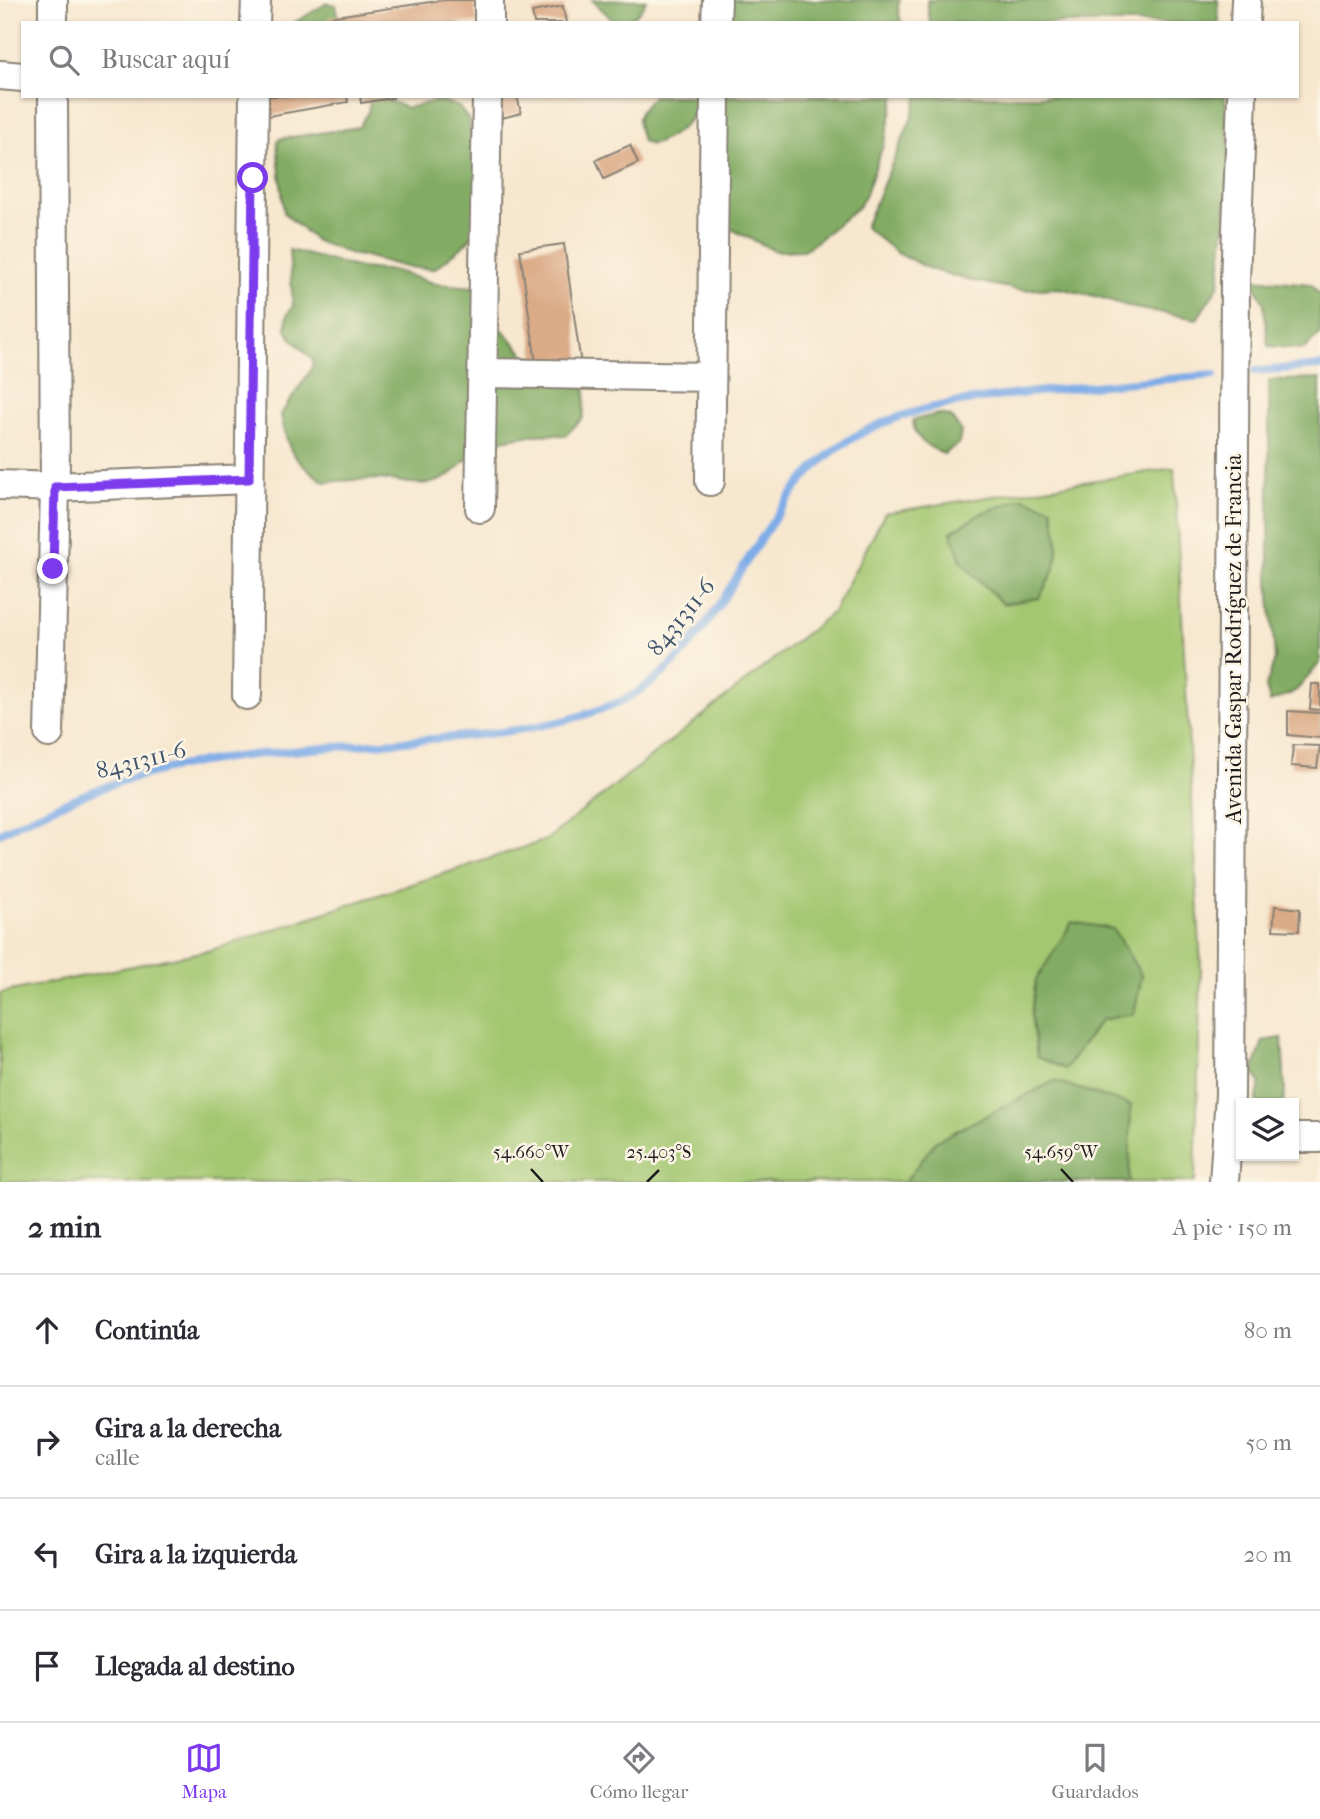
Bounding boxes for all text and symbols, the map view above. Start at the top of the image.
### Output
search box [21,21,1299,98]
icon: search [45,41,83,79]
text: Buscar aquí [101,44,230,75]
route start [237,162,268,193]
street label: Avenida Gaspar Rodríguez de Francia [1220,454,1247,825]
route end [37,553,68,584]
water label: 8431311-6 [641,572,721,662]
water label: 8431311-6 [93,735,190,785]
map controls [1236,1098,1299,1161]
button: layers [1236,1098,1299,1161]
text: 54.660°W [493,1142,570,1163]
text: 25.403°S [627,1142,691,1163]
text: 54.659°W [1024,1142,1099,1163]
text: 2 min [28,1210,101,1245]
text: A pie · 150 m [1173,1214,1292,1241]
icon: ahead [28,1311,66,1349]
text: Continúa [95,1315,199,1346]
text: 80 m [1244,1317,1292,1344]
text: Gira a la derecha [95,1413,281,1444]
icon: right [28,1423,66,1461]
text: 50 m [1245,1429,1292,1456]
text: calle [95,1444,140,1471]
icon: left [28,1535,66,1573]
text: Gira a la izquierda [95,1539,297,1570]
text: 20 m [1243,1541,1292,1568]
icon: arrive [28,1647,66,1685]
text: Llegada al destino [95,1651,295,1682]
tab: Mapa [182,1739,227,1803]
tab: Cómo llegar [590,1739,688,1803]
tab: Guardados [1051,1739,1138,1803]

